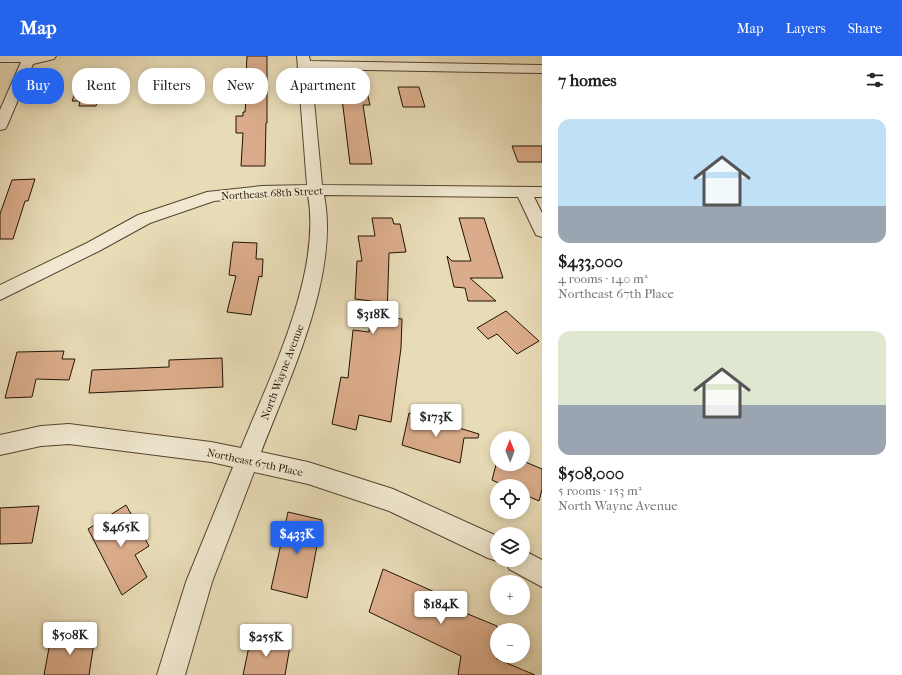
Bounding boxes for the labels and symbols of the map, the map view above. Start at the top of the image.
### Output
street label: Northeast 68th Street [221,184,324,203]
pin: $318K [345,301,401,335]
street label: North Wayne Avenue [258,322,307,422]
pin: $173K [408,404,464,438]
north arrow [490,431,530,471]
street label: Northeast 67th Place [206,446,305,479]
pin: $465K [93,514,149,548]
pin: $433K [269,521,325,555]
pin: $184K [413,591,469,625]
pin: $508K [42,622,98,656]
pin: $255K [238,624,294,658]

